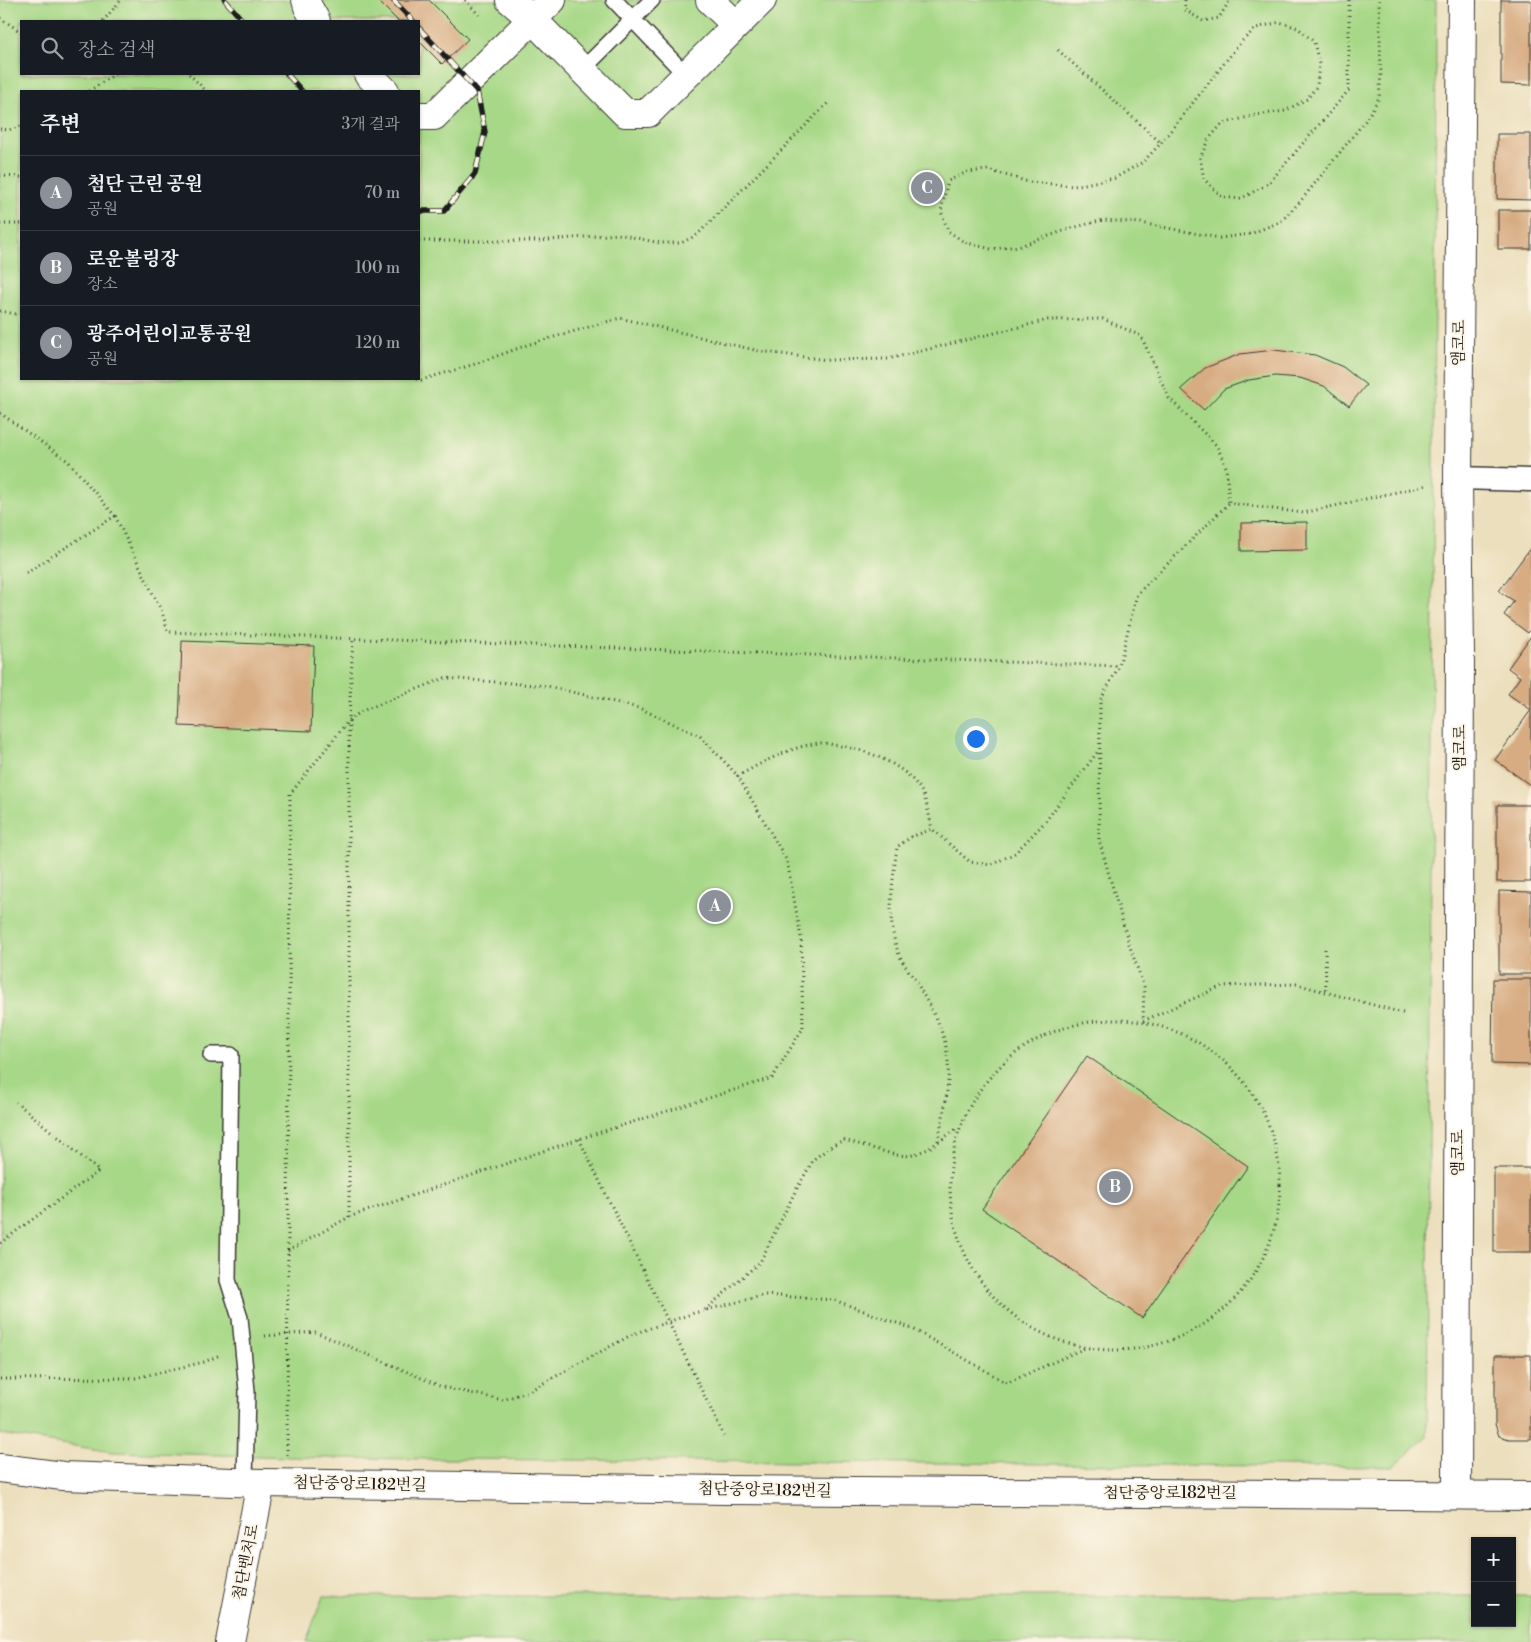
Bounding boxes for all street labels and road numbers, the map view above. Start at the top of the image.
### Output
street label: 앰코로 [1449,319,1469,366]
street label: 앰코로 [1450,724,1470,771]
street label: 앰코로 [1448,1129,1468,1176]
street label: 첨단중앙로182번길 [293,1473,427,1495]
street label: 첨단중앙로182번길 [698,1479,832,1501]
street label: 첨단중앙로182번길 [1103,1483,1237,1503]
street label: 첨단벤처로 [229,1522,263,1602]

